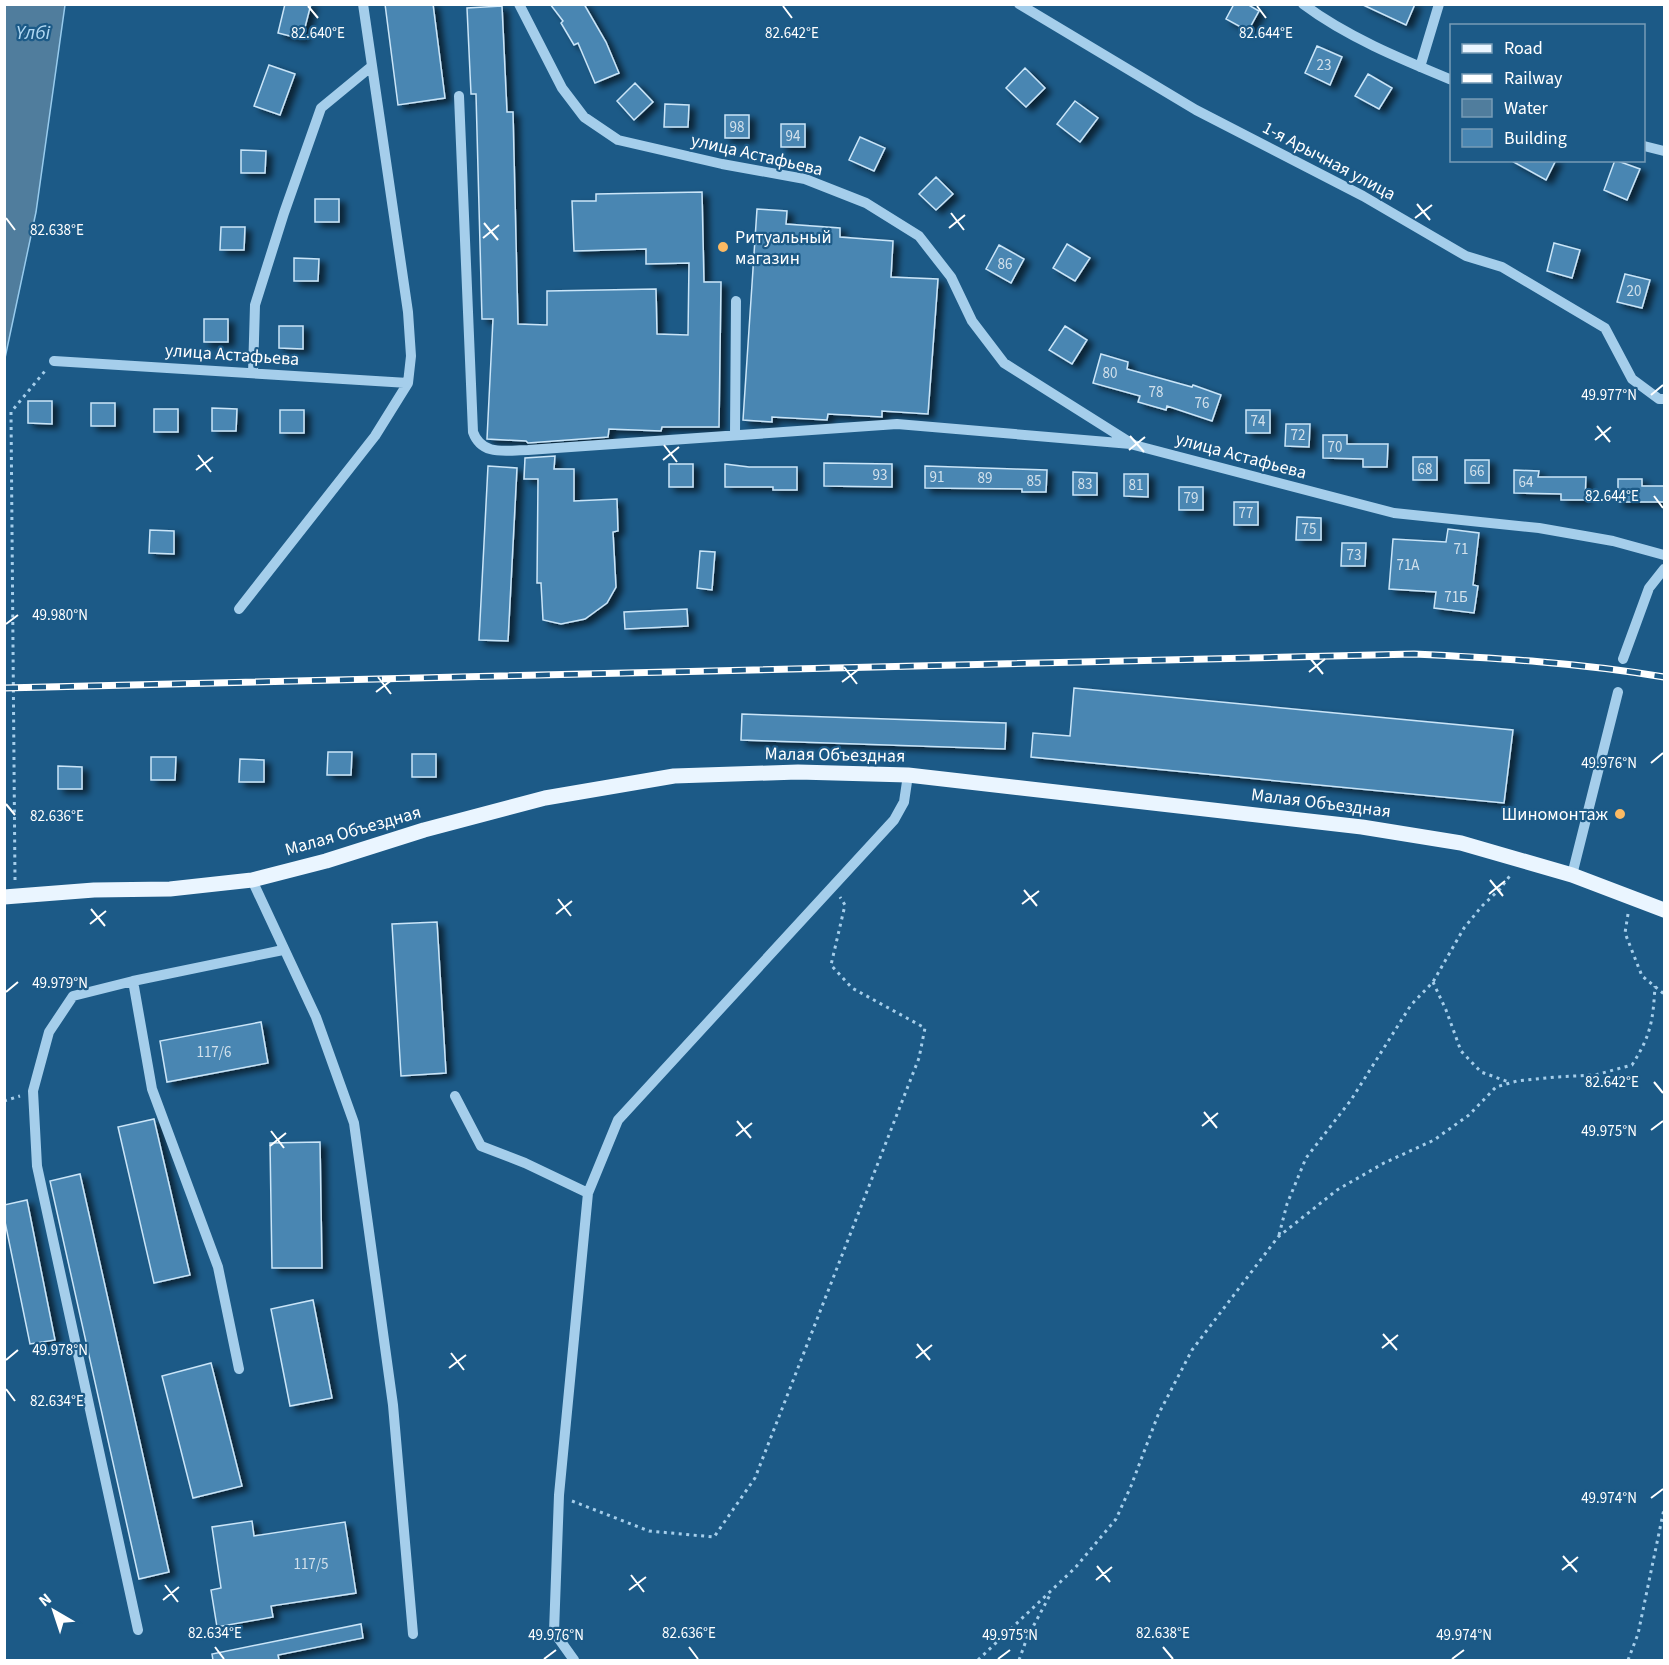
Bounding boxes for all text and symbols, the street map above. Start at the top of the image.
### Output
water label: Үлбі [16,19,51,47]
text: 82.640°E [291,23,345,44]
text: 82.642°E [765,23,819,44]
text: 82.644°E [1239,23,1293,44]
legend [1450,24,1645,162]
text: Road [1504,36,1543,61]
house number: 23 [1317,55,1331,76]
text: Railway [1504,66,1563,91]
text: Water [1504,96,1548,121]
street label: 1-я Арычная улица [1258,115,1400,207]
house number: 98 [730,117,744,138]
house number: 94 [786,126,801,147]
text: Building [1504,126,1567,151]
street label: улица Астафьева [689,128,825,182]
text: 82.638°E [30,220,84,241]
place label: Ритуальный магазин [735,225,832,271]
marker: Ритуальный магазин [716,240,730,254]
house number: 86 [998,254,1012,275]
house number: 20 [1627,281,1641,302]
street label: улица Астафьева [164,338,300,372]
house number: 80 [1103,363,1117,384]
house number: 78 [1149,382,1163,403]
text: 49.977°N [1581,385,1637,406]
house number: 76 [1195,393,1209,414]
house number: 74 [1251,411,1266,432]
house number: 72 [1291,425,1305,446]
street label: улица Астафьева [1173,426,1309,486]
house number: 70 [1328,437,1342,458]
house number: 68 [1418,459,1432,480]
house number: 66 [1470,461,1484,482]
house number: 93 [873,465,887,486]
house number: 91 [930,467,944,488]
house number: 89 [978,468,992,489]
house number: 85 [1027,471,1041,492]
house number: 64 [1519,472,1534,493]
house number: 83 [1078,474,1092,495]
house number: 81 [1129,475,1143,496]
text: 82.644°E [1585,486,1639,507]
house number: 79 [1184,488,1198,509]
house number: 77 [1239,503,1253,524]
house number: 75 [1302,519,1316,540]
house number: 71 [1454,539,1468,560]
house number: 73 [1347,545,1361,566]
house number: 71А [1396,555,1420,576]
house number: 71Б [1444,587,1468,608]
text: 49.980°N [32,605,88,626]
street label: Малая Объездная [764,741,906,769]
text: 49.976°N [1581,753,1637,774]
street label: Малая Объездная [1250,782,1392,824]
street label: Малая Объездная [282,800,424,862]
place label: Шиномонтаж [1502,802,1609,827]
text: 82.636°E [30,806,84,827]
marker: Шиномонтаж [1613,807,1627,821]
text: 49.979°N [32,973,88,994]
house number: 117/6 [196,1042,232,1063]
text: 82.642°E [1585,1072,1639,1093]
text: 49.975°N [1581,1121,1637,1142]
text: 49.978°N [32,1340,88,1361]
text: 82.634°E [30,1391,84,1412]
text: 49.974°N [1581,1488,1637,1509]
house number: 117/5 [293,1554,329,1575]
north arrow [24,1581,84,1641]
text: N [34,1588,56,1612]
text: 82.634°E [188,1623,242,1644]
text: 82.636°E [662,1623,716,1644]
text: 82.638°E [1136,1623,1190,1644]
text: 49.976°N [528,1625,584,1646]
text: 49.975°N [982,1625,1038,1646]
text: 49.974°N [1436,1625,1492,1646]

